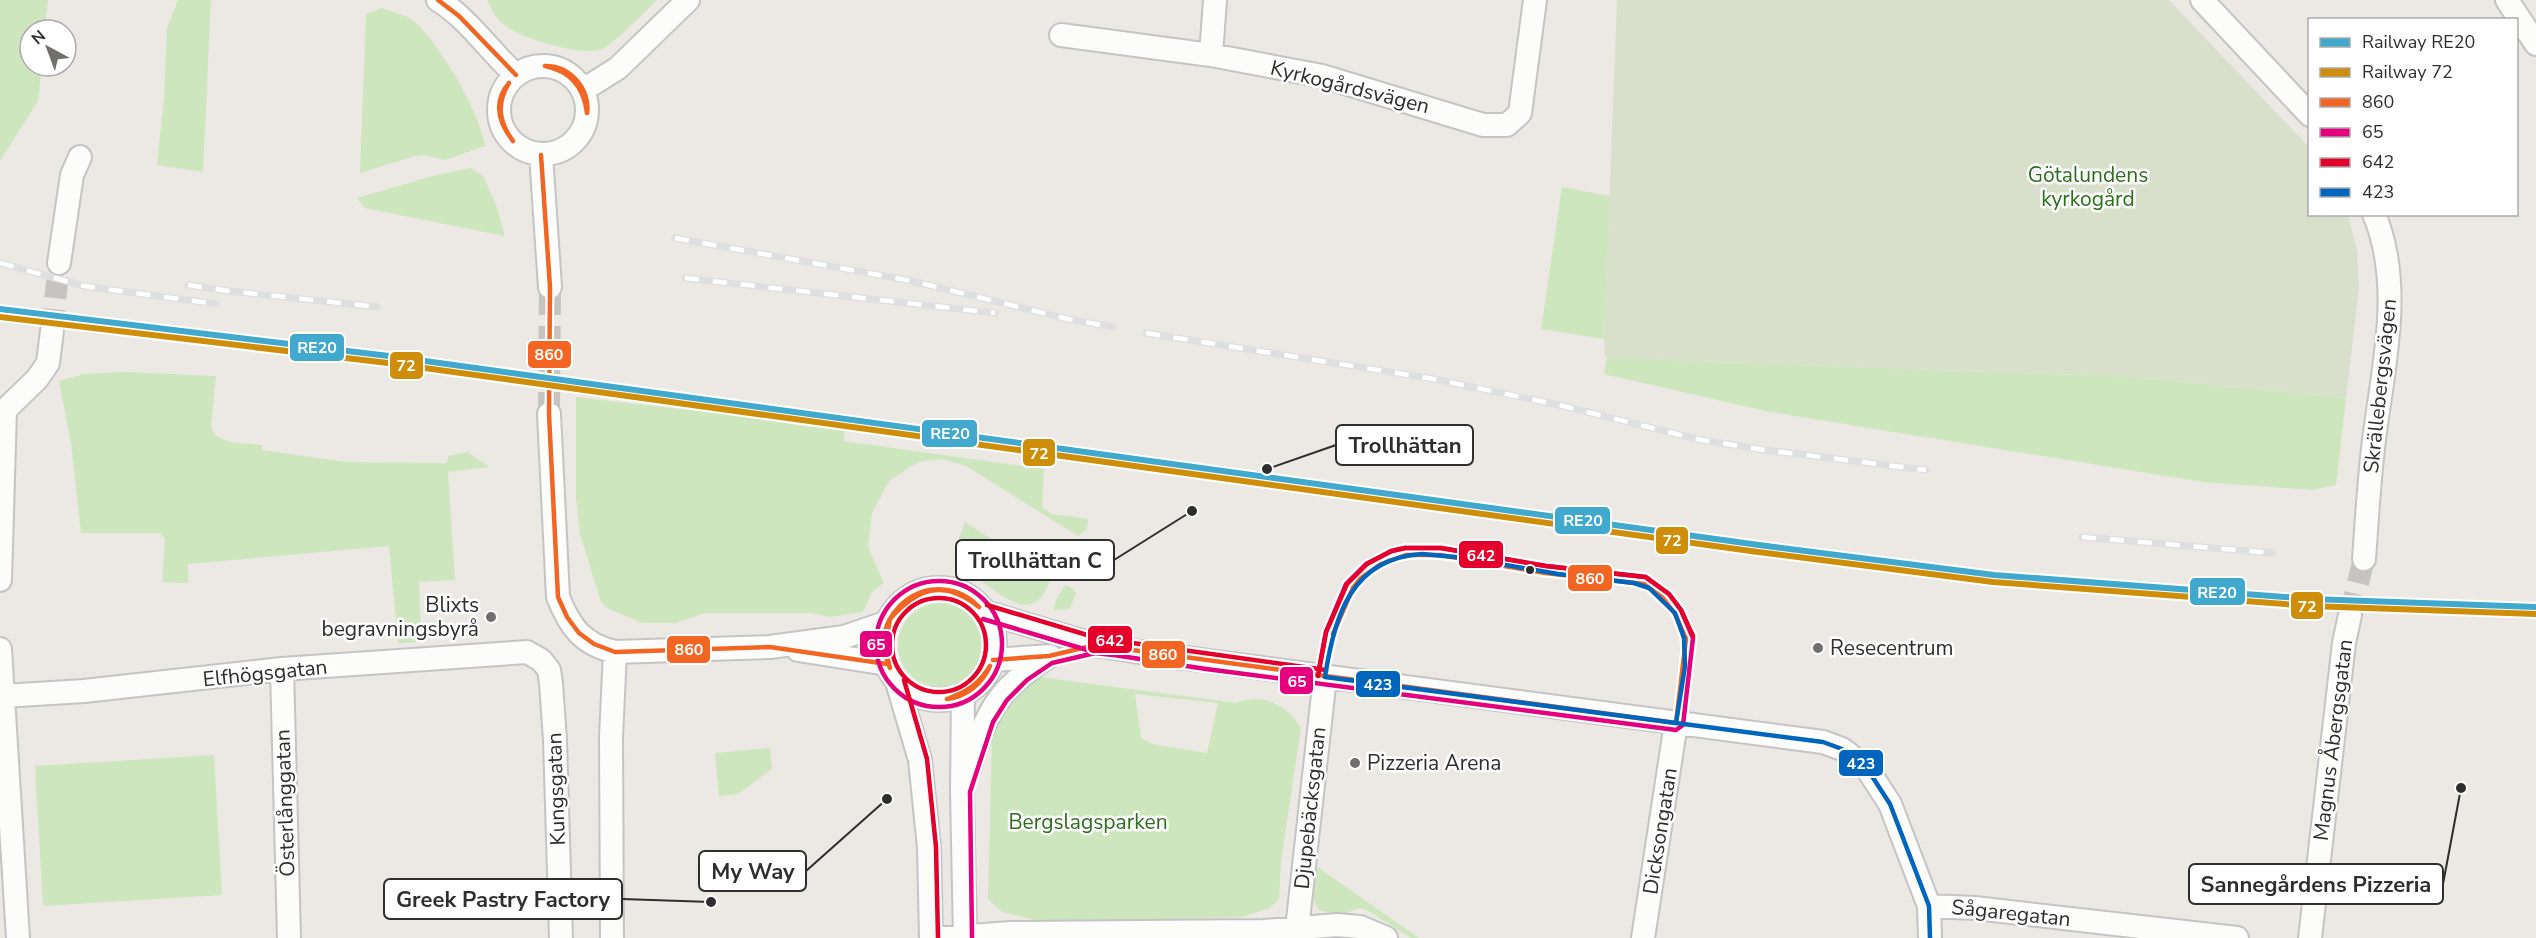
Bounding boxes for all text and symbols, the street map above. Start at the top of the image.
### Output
north arrow [18,18,78,78]
legend [2308,18,2518,216]
text: N [27,25,51,50]
text: Railway RE20 [2362,30,2475,54]
street label: Kyrkogårdsvägen [1268,54,1432,120]
text: Railway 72 [2362,60,2453,84]
text: 860 [2362,90,2394,114]
text: 65 [2362,120,2384,144]
text: 642 [2362,150,2394,174]
park label: Götalundens kyrkogård [2028,161,2148,213]
text: 423 [2362,180,2394,204]
street label: Skrällebergsvägen [2357,297,2403,475]
line badge: RE20 [289,333,345,362]
text: RE20 [297,337,337,359]
line badge: 860 [527,340,572,369]
text: 860 [535,344,563,366]
line badge: 72 [389,351,424,380]
text: 72 [396,355,416,377]
line badge: RE20 [921,419,978,448]
text: RE20 [930,423,970,445]
callout: Trollhättan [1336,425,1473,465]
text: Trollhättan [1348,431,1462,461]
line badge: 72 [1022,438,1056,467]
text: 72 [1029,443,1049,465]
line badge: RE20 [1554,506,1611,535]
text: RE20 [1563,510,1603,532]
line badge: 72 [1655,526,1689,555]
text: 72 [1662,530,1682,552]
callout: Trollhättan C [956,540,1114,580]
line badge: 642 [1458,540,1504,569]
text: 642 [1467,545,1495,567]
text: Trollhättan C [968,546,1102,576]
unlabelled marker [1524,564,1536,576]
line badge: 860 [1567,564,1613,592]
text: 860 [1576,568,1604,590]
line badge: RE20 [2189,577,2246,606]
text: RE20 [2197,582,2237,604]
place label: Blixts begravningsbyrå [321,591,479,643]
line badge: 72 [2290,591,2324,620]
text: 72 [2297,596,2317,618]
marker: Blixts begravningsbyrå [484,610,498,624]
line badge: 642 [1087,625,1133,654]
line badge: 65 [859,630,893,658]
text: 642 [1096,630,1124,652]
text: 65 [866,634,886,656]
place label: Resecentrum [1830,634,1954,662]
line badge: 860 [666,635,711,664]
street label: Magnus Åbergsgatan [2306,637,2359,842]
text: 860 [675,639,703,661]
line badge: 860 [1141,640,1186,669]
marker: Resecentrum [1811,641,1825,655]
text: 860 [1149,644,1177,666]
street label: Elfhögsgatan [201,653,329,693]
line badge: 65 [1279,666,1314,695]
line badge: 423 [1355,670,1401,698]
text: 65 [1287,671,1307,693]
text: 423 [1364,674,1392,696]
street label: Djupebäcksgatan [1288,725,1332,891]
street label: Österlånggatan [268,729,302,877]
street label: Kungsgatan [540,732,572,846]
place label: Pizzeria Arena [1367,749,1501,777]
line badge: 423 [1838,749,1884,777]
text: 423 [1847,753,1875,775]
marker: Pizzeria Arena [1348,756,1362,770]
street label: Dicksongatan [1636,766,1684,896]
park label: Bergslagsparken [1008,808,1168,836]
callout: My Way [699,851,806,891]
text: My Way [711,857,795,887]
callout: Sannegårdens Pizzeria [2189,864,2443,904]
text: Sannegårdens Pizzeria [2201,870,2431,900]
callout: Greek Pastry Factory [384,879,622,919]
text: Greek Pastry Factory [396,885,611,915]
street label: Sågaregatan [1950,893,2072,933]

